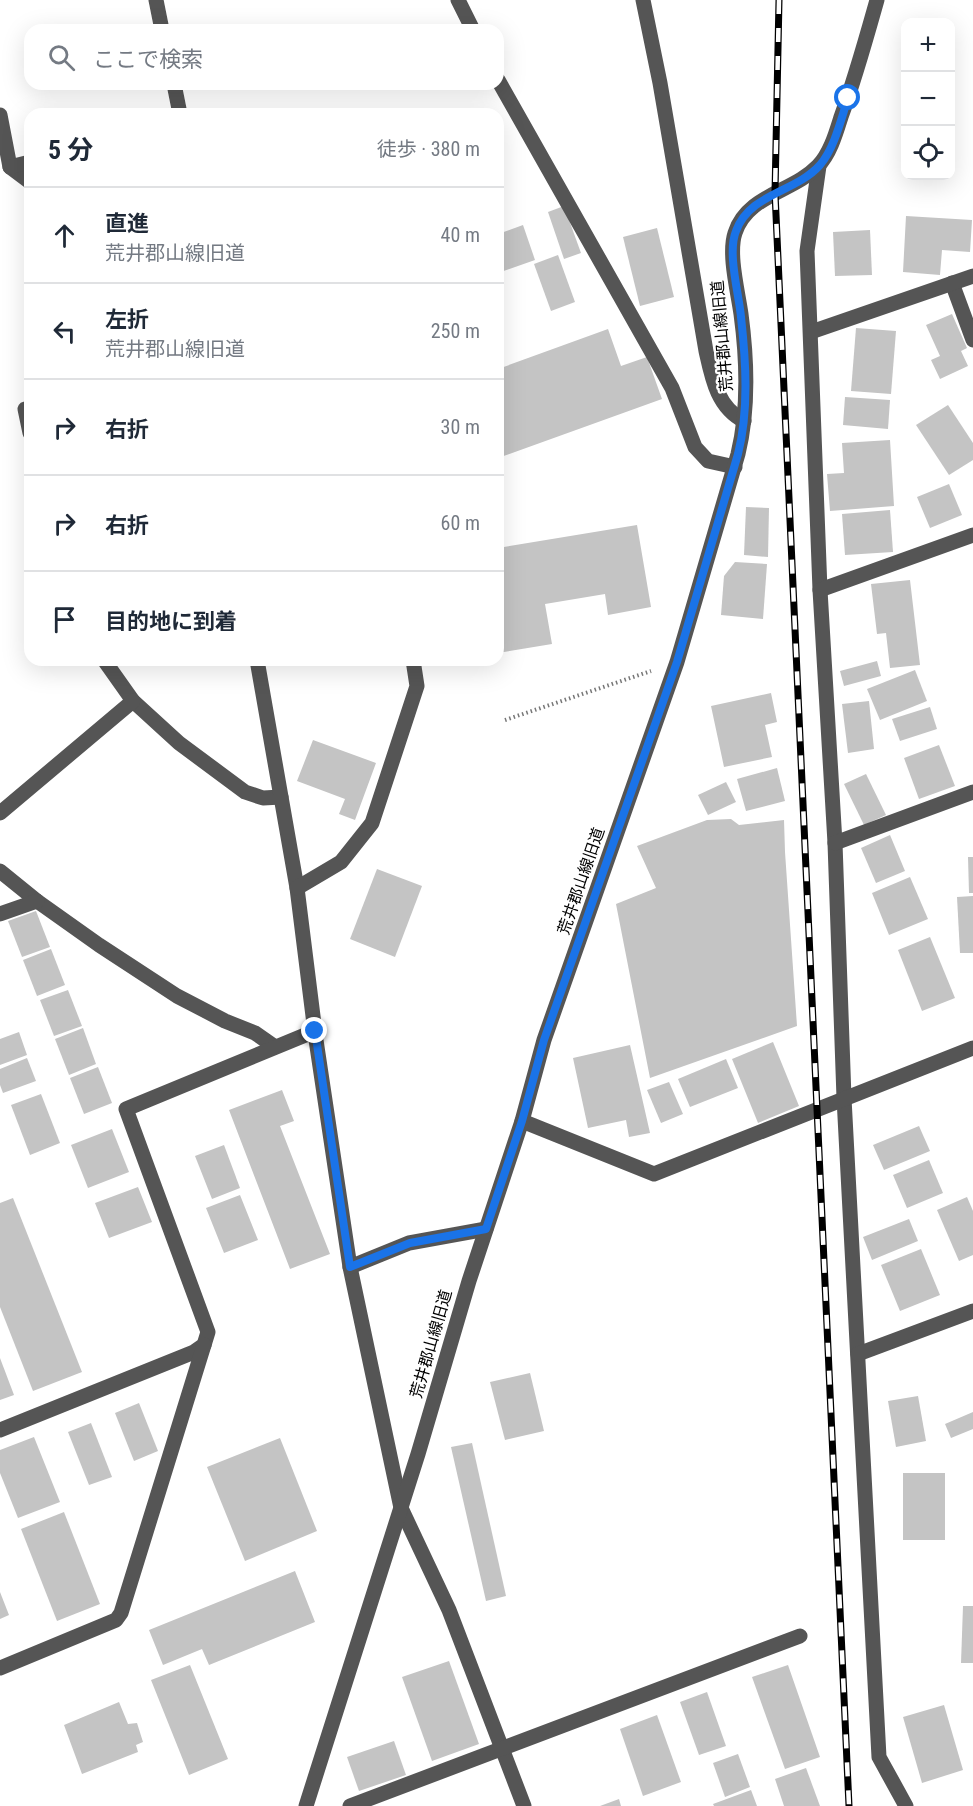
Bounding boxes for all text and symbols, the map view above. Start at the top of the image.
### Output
map controls [901,18,955,180]
button: + [901,18,955,72]
search box [24,24,504,90]
icon: search [45,41,78,74]
text: ここで検索 [93,47,203,72]
button: − [901,72,955,126]
route start [834,84,860,110]
button: locate [901,126,955,180]
text: 5 分 [48,135,93,165]
text: 徒歩 · 380 m [377,137,480,161]
text: 直進 [105,211,149,236]
icon: ahead [48,219,81,252]
text: 40 m [441,223,480,247]
text: 荒井郡山線旧道 [105,241,245,265]
street label: 荒井郡山線旧道 [708,279,736,393]
text: 左折 [105,307,149,332]
icon: left [48,315,81,348]
text: 250 m [431,319,480,343]
text: 荒井郡山線旧道 [105,337,245,361]
icon: right [48,411,81,444]
text: 30 m [441,415,480,439]
text: 右折 [105,417,149,442]
icon: right [48,507,81,540]
text: 60 m [441,511,480,535]
text: 右折 [105,513,149,538]
icon: arrive [48,603,81,636]
text: 目的地に到着 [105,609,237,634]
street label: 荒井郡山線旧道 [554,825,608,937]
route end [301,1017,327,1043]
street label: 荒井郡山線旧道 [406,1288,456,1400]

